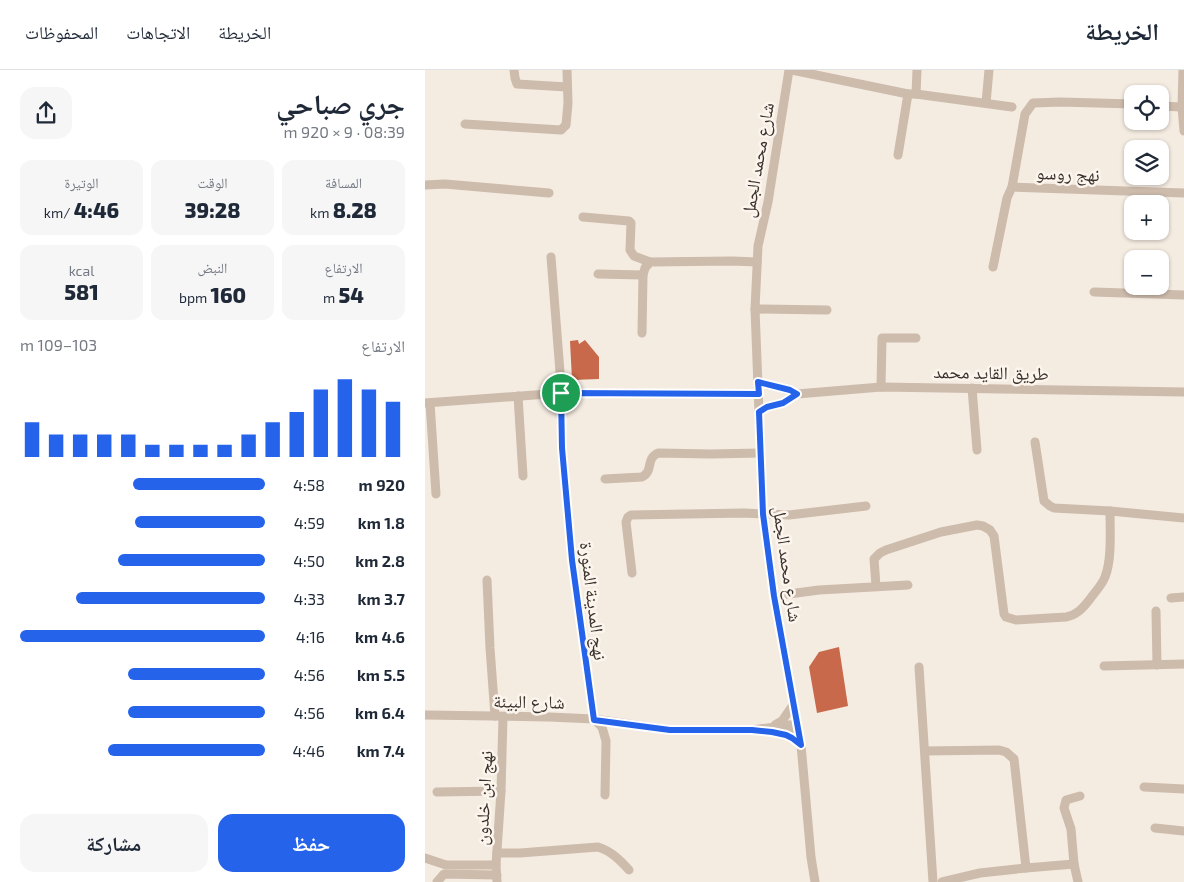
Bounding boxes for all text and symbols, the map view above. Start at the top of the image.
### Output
text: الخريطة [1085,16,1159,45]
text: المحفوظات [25,21,98,43]
text: الاتجاهات [126,21,190,43]
text: الخريطة [218,21,271,43]
map controls [1124,85,1169,295]
button: locate [1124,85,1169,130]
text: جري صباحي [276,86,405,120]
button: share [20,87,72,139]
street label: شارع محمد الجمل [736,101,779,219]
text: 08:39 · 9 × 920 m [283,122,405,141]
button: layers [1124,140,1169,185]
street label: نهج روسو [1036,161,1100,187]
text: الوتيرة [64,174,99,191]
text: الوقت [197,174,228,191]
text: المسافة [325,174,362,191]
button: + [1124,195,1169,240]
text: 4:46 [74,197,119,222]
text: 39:28 [185,197,240,222]
text: 8.28 [333,197,377,222]
text: /km [44,204,74,221]
text: km [310,204,333,221]
button: − [1124,250,1169,295]
text: النبض [198,259,227,276]
text: الارتفاع [324,259,363,276]
text: kcal [69,262,94,279]
text: 581 [64,279,99,304]
text: 160 [210,282,246,307]
text: 54 [338,282,364,307]
text: bpm [179,289,210,306]
text: m [323,289,338,306]
text: 103–109 m [20,335,97,354]
text: الارتفاع [361,336,405,355]
street label: طريق القايد محمد [933,360,1049,385]
pin [540,372,582,414]
icon: arrive [547,379,575,407]
text: 4:58 [293,475,325,494]
text: 920 m [359,475,405,494]
street label: شارع محمد الجمل [768,505,807,623]
text: 4:59 [294,513,325,532]
text: 1.8 km [358,513,405,532]
street label: نهج المدينة المنورة [574,541,612,662]
text: 4:50 [293,551,325,570]
text: 2.8 km [355,551,405,570]
text: 4:33 [294,589,325,608]
text: 3.7 km [358,589,405,608]
text: 4:16 [296,627,325,646]
text: 4.6 km [355,627,405,646]
text: 4:56 [294,665,325,684]
text: 5.5 km [357,665,405,684]
street label: شارع البيئة [493,689,565,714]
text: 4:56 [294,703,325,722]
text: 6.4 km [355,703,405,722]
text: 4:46 [292,741,325,760]
text: 7.4 km [357,741,405,760]
street label: نهج ابن خلدون [470,750,498,846]
button: مشاركة [20,814,208,872]
button: حفظ [218,814,405,872]

